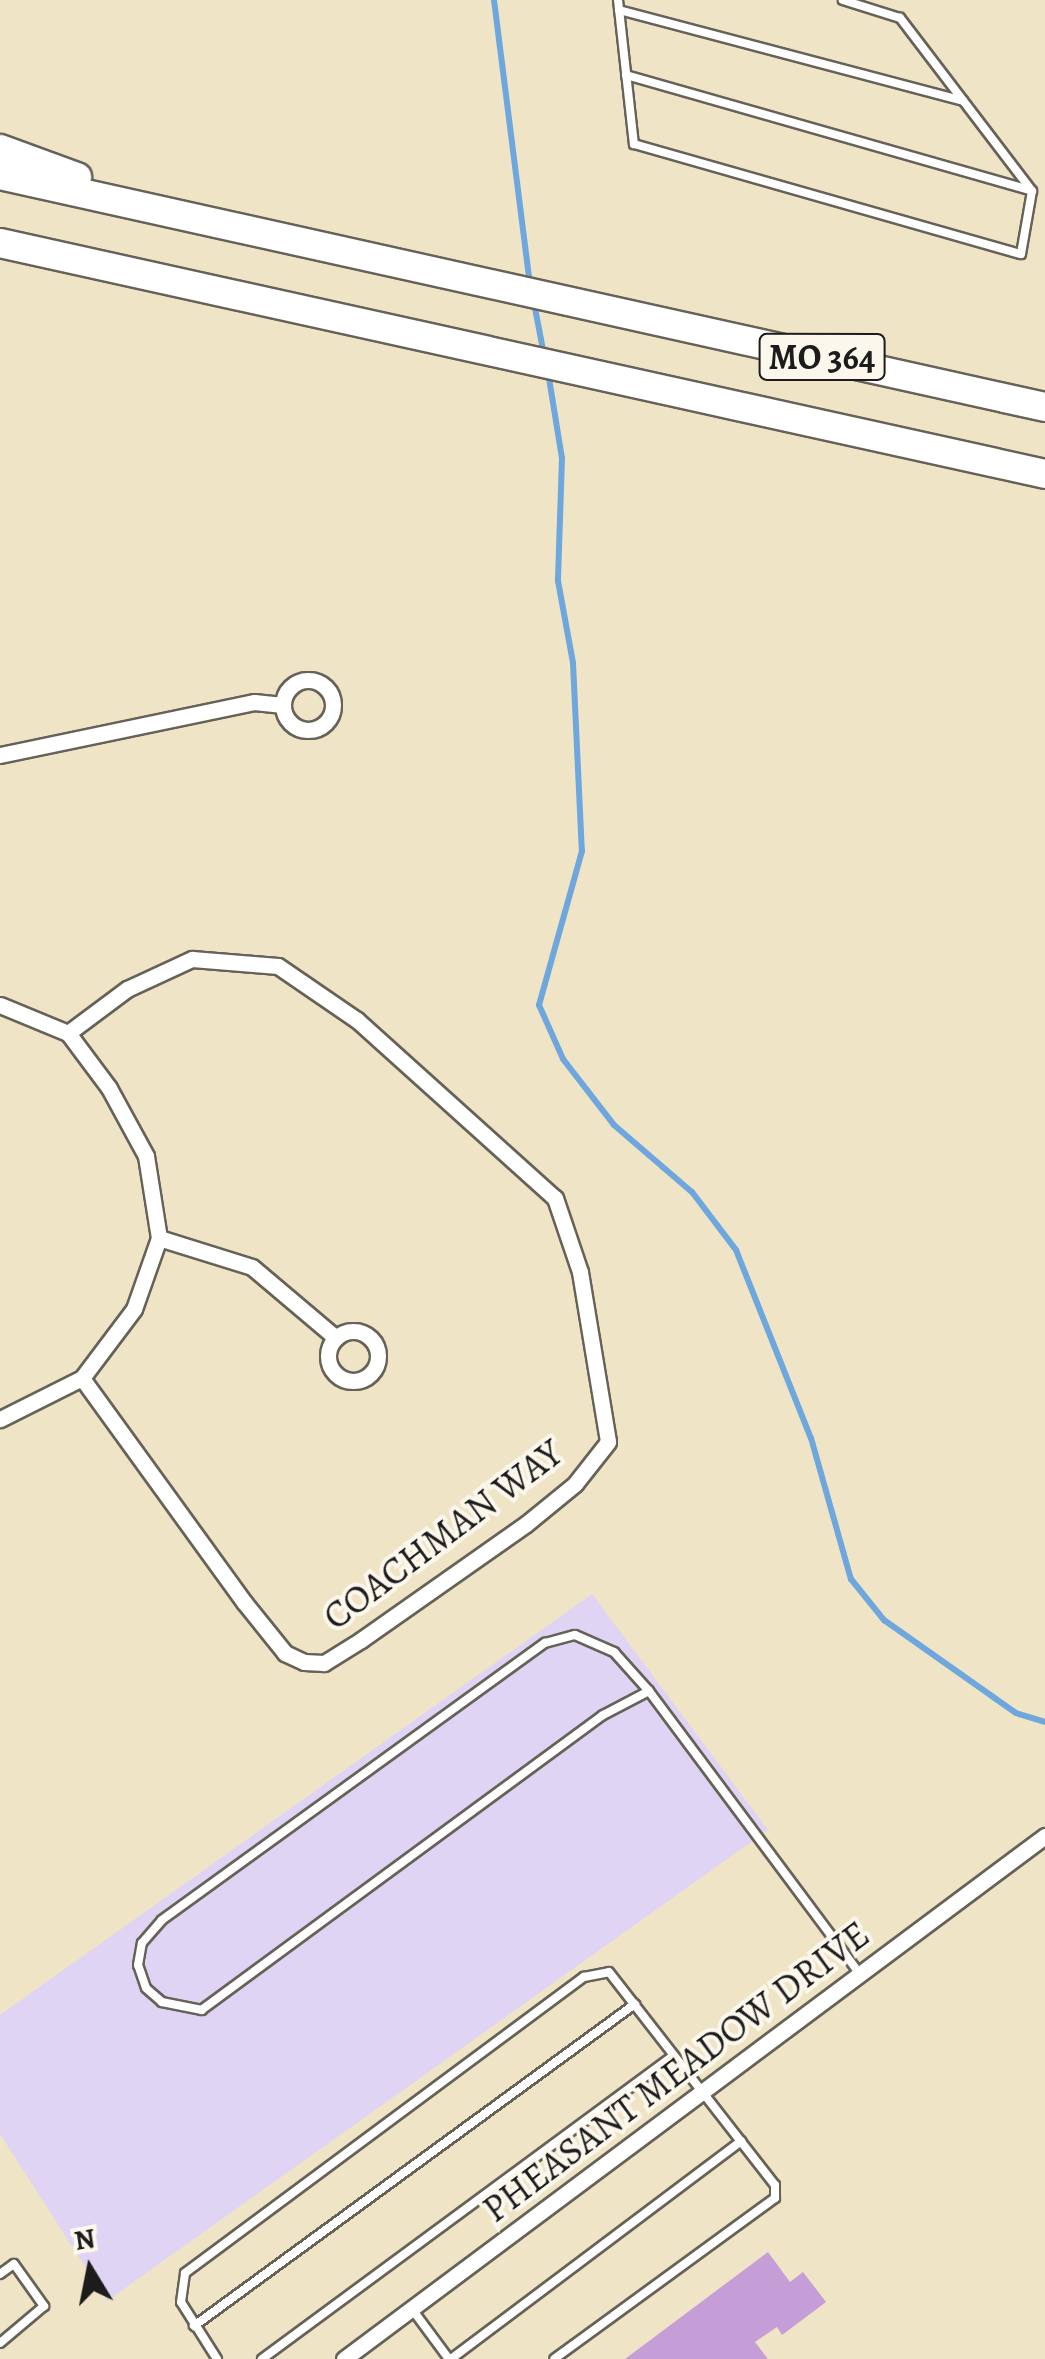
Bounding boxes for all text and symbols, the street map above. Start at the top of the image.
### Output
road number: MO 364 [757,327,887,387]
street label: COACHMAN WAY [314,1430,572,1640]
street label: PHEASANT MEADOW DRIVE [474,1912,878,2232]
north arrow [40,2219,140,2319]
text: N [71,2219,98,2260]

